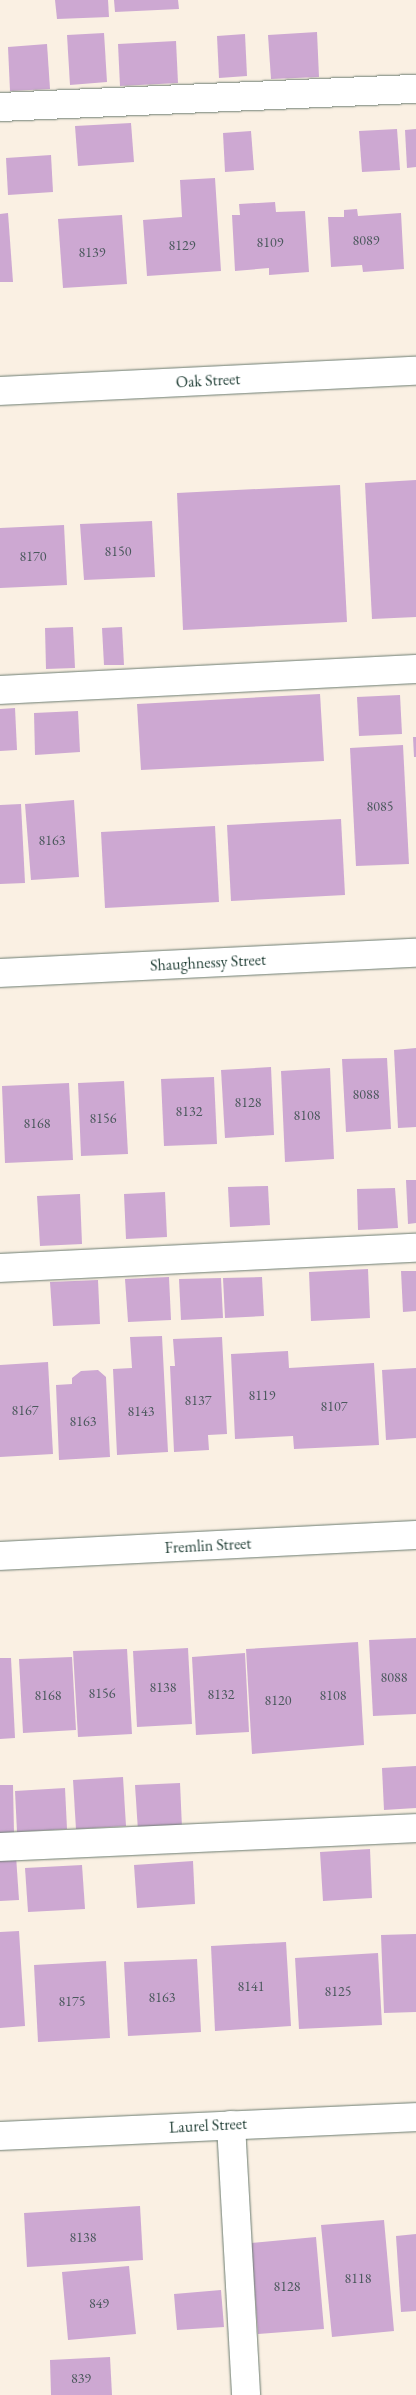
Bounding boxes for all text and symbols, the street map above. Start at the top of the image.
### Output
house number: 8089 [353,232,379,248]
house number: 8109 [257,234,283,250]
house number: 8129 [169,237,195,253]
house number: 8139 [79,244,105,260]
street label: Oak Street [175,370,241,392]
house number: 8150 [105,543,131,559]
house number: 8170 [20,548,46,564]
house number: 8085 [367,798,393,814]
house number: 8163 [39,832,65,848]
street label: Shaughnessy Street [150,950,266,976]
house number: 8088 [353,1086,379,1102]
house number: 8128 [235,1094,261,1110]
house number: 8132 [176,1103,202,1119]
house number: 8108 [294,1107,320,1123]
house number: 8156 [90,1110,116,1126]
house number: 8168 [24,1115,50,1131]
house number: 8119 [249,1387,275,1403]
house number: 8137 [185,1392,211,1408]
house number: 8107 [321,1398,347,1414]
house number: 8167 [12,1402,38,1418]
house number: 8143 [128,1403,154,1419]
house number: 8163 [70,1413,96,1429]
street label: Fremlin Street [164,1534,252,1558]
house number: 8088 [381,1669,407,1685]
house number: 8138 [150,1679,176,1695]
house number: 8156 [89,1685,115,1701]
house number: 8132 [208,1686,234,1702]
house number: 8168 [35,1687,61,1703]
house number: 8108 [320,1687,346,1703]
house number: 8120 [265,1692,291,1708]
house number: 8141 [238,1978,264,1994]
house number: 8125 [325,1983,351,1999]
house number: 8163 [149,1989,175,2005]
house number: 8175 [59,1993,85,2009]
street label: Laurel Street [169,2114,247,2138]
house number: 8138 [70,2229,96,2245]
house number: 8118 [345,2270,371,2286]
house number: 8128 [274,2278,300,2294]
house number: 849 [89,2295,109,2311]
house number: 839 [71,2370,91,2386]

